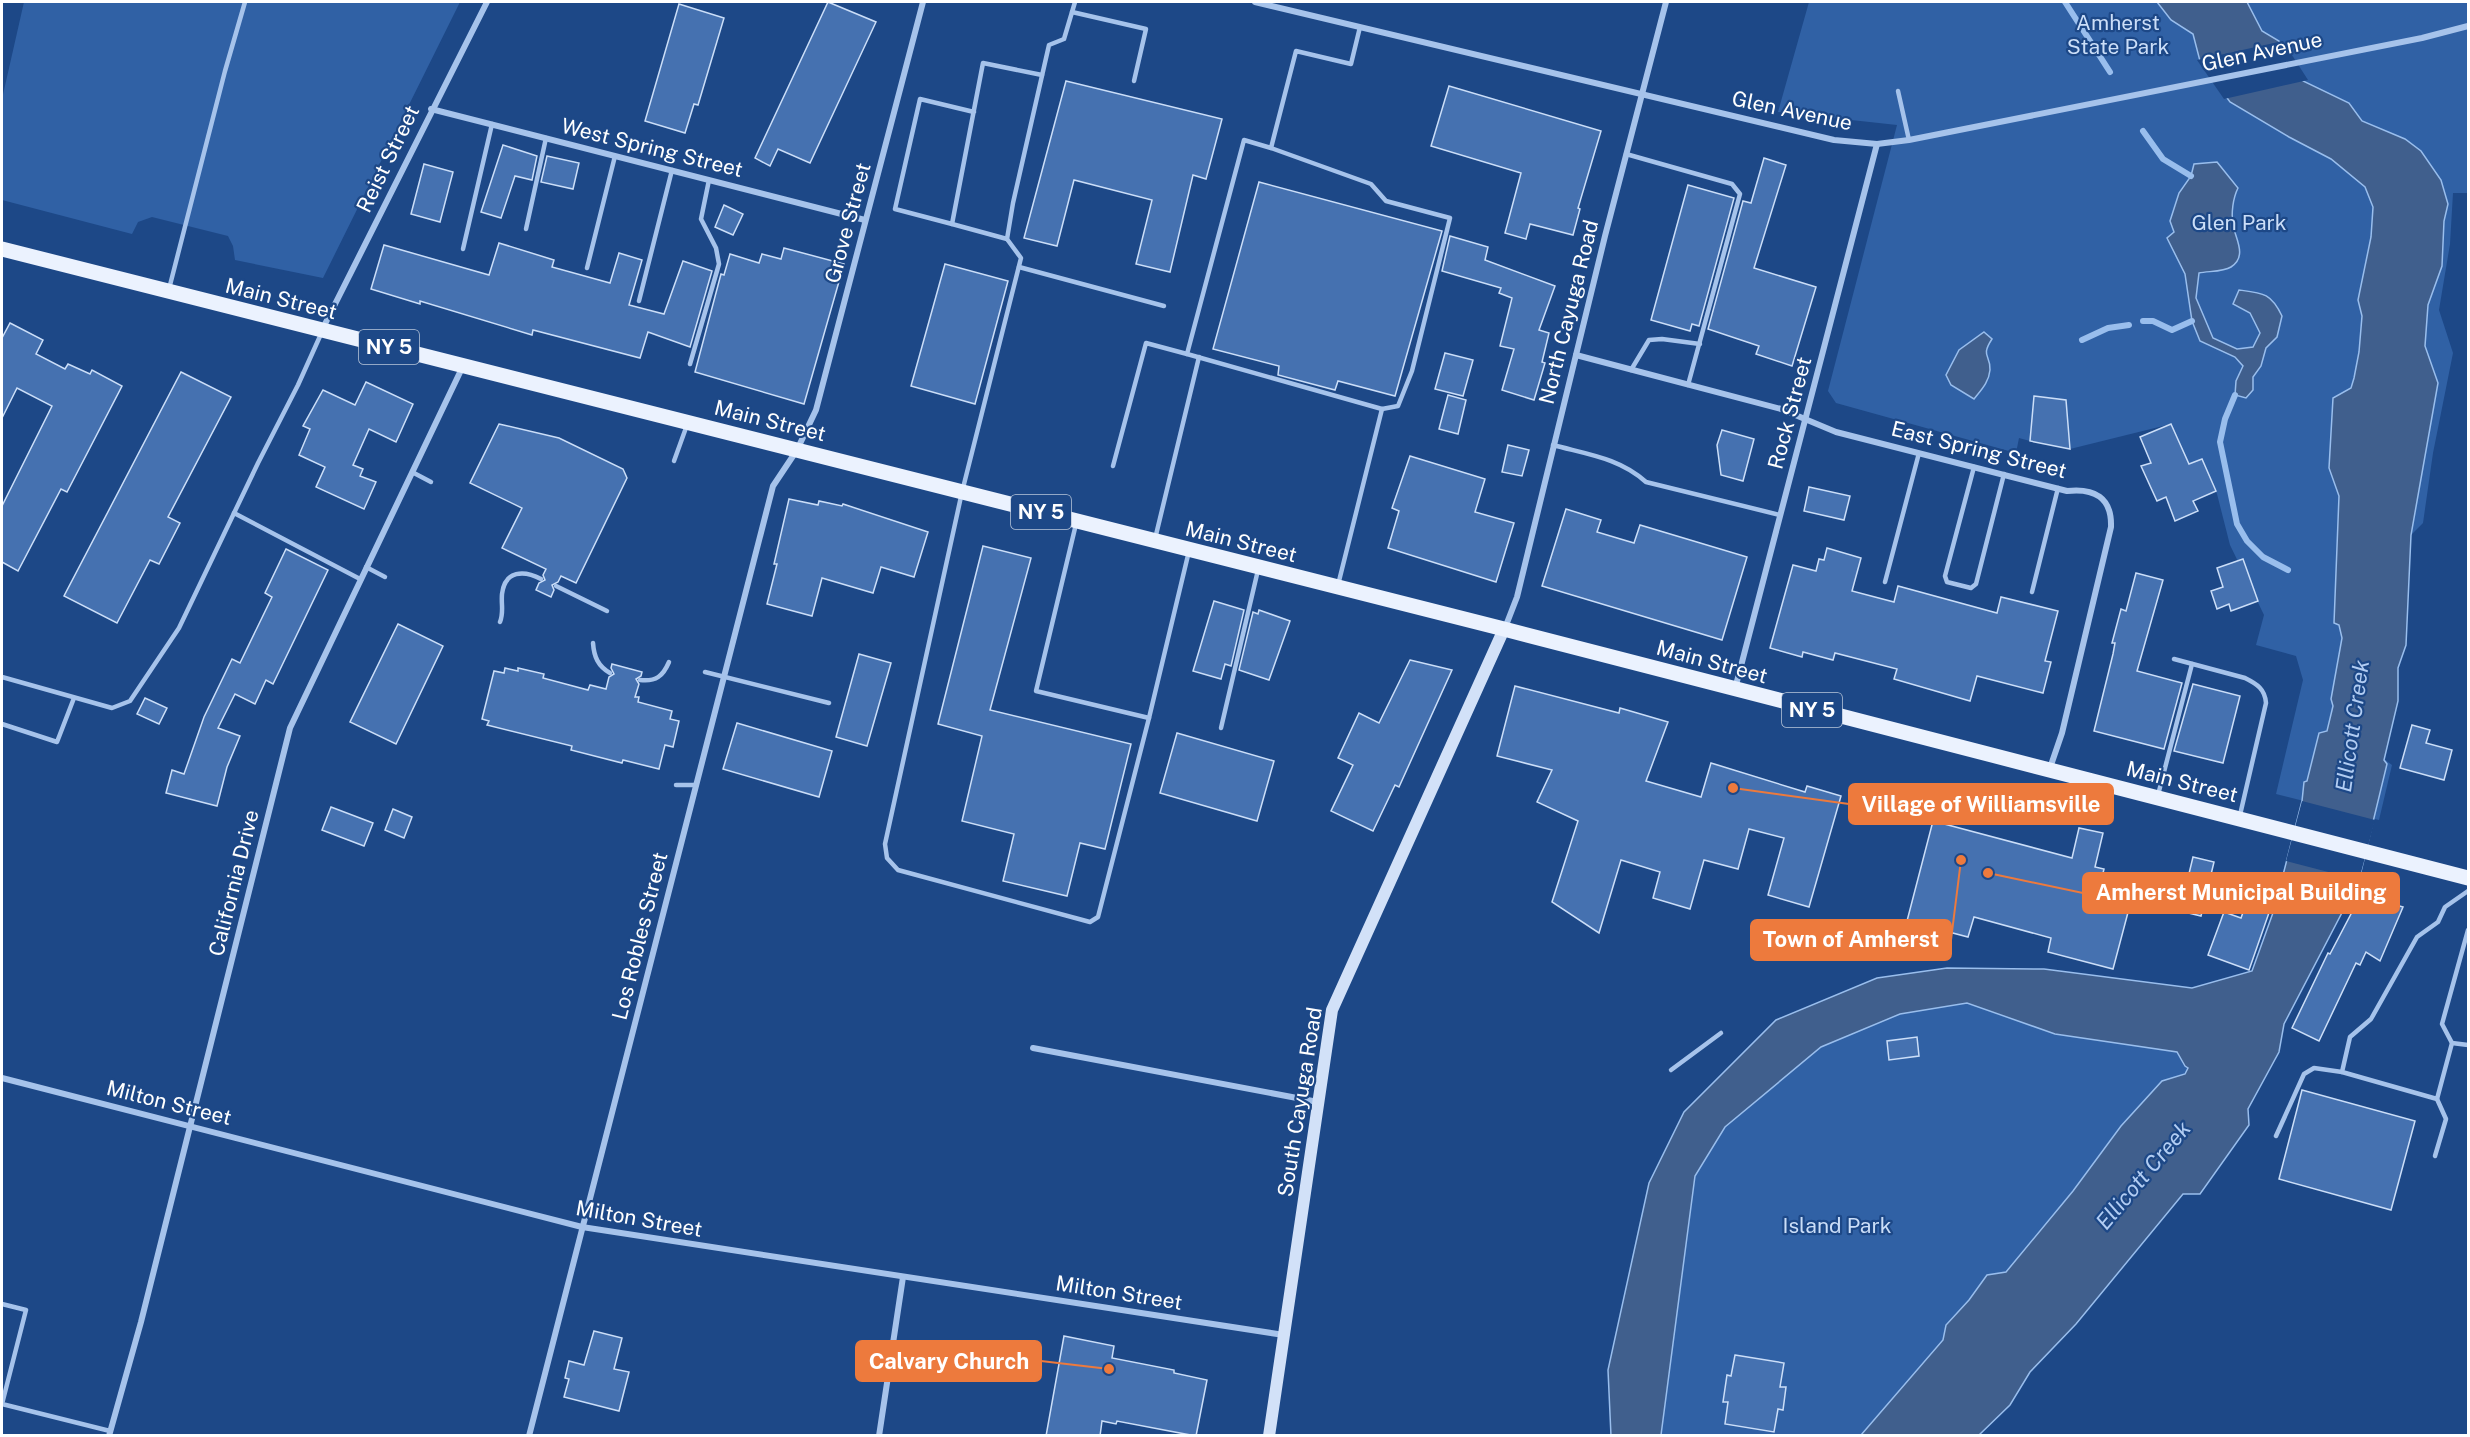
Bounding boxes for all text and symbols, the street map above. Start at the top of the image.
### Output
park label: Amherst State Park [2067,10,2169,59]
street label: Glen Avenue [2199,27,2324,76]
street label: Glen Avenue [1730,86,1855,135]
street label: Reist Street [351,101,424,216]
street label: West Spring Street [559,113,746,182]
street label: Grove Street [819,160,876,286]
park label: Glen Park [2191,210,2287,235]
street label: North Cayuga Road [1534,217,1604,407]
street label: Main Street [223,273,339,324]
road number: NY 5 [359,330,419,364]
street label: Rock Street [1763,354,1817,472]
street label: Main Street [712,395,828,446]
street label: East Spring Street [1889,416,2069,483]
road number: NY 5 [1011,495,1071,529]
street label: Main Street [1183,516,1299,567]
street label: Main Street [1654,635,1770,688]
water label: Ellicott Creek [2330,658,2374,794]
road number: NY 5 [1782,693,1842,727]
street label: Main Street [2124,756,2240,807]
callout: Village of Williamsville [1849,784,2113,824]
text: Village of Williamsville [1862,791,2100,817]
street label: California Drive [203,807,264,959]
street label: Los Robles Street [607,849,672,1022]
callout: Amherst Municipal Building [2083,873,2399,913]
text: Amherst Municipal Building [2095,879,2387,905]
callout: Town of Amherst [1751,920,1951,960]
text: Town of Amherst [1763,926,1939,952]
street label: South Cayuga Road [1272,1005,1327,1199]
street label: Milton Street [104,1075,234,1130]
water label: Ellicott Creek [2090,1116,2196,1234]
street label: Milton Street [574,1195,704,1242]
park label: Island Park [1783,1213,1892,1238]
street label: Milton Street [1054,1270,1184,1315]
callout: Calvary Church [856,1341,1041,1381]
text: Calvary Church [869,1348,1029,1374]

